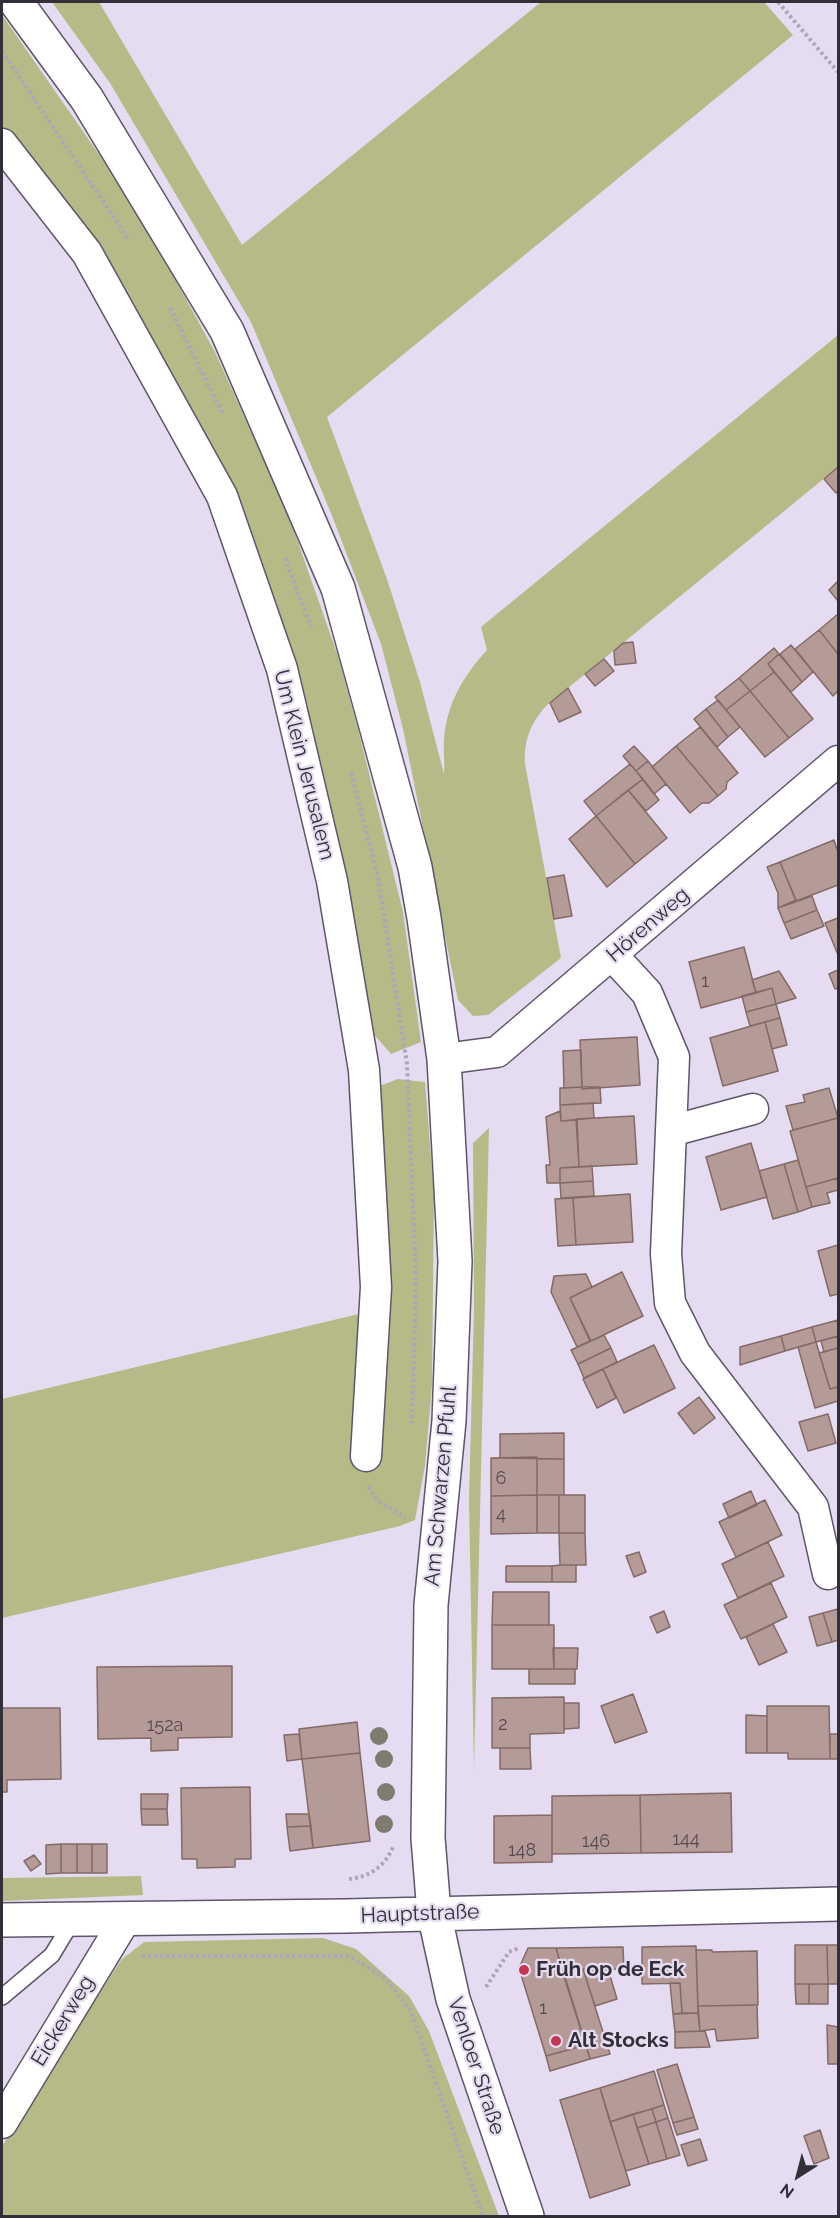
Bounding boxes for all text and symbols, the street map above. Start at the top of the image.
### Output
street label: Um Klein Jerusalem [268,667,340,863]
street label: Hörenweg [602,882,694,968]
house number: 1 [701,971,709,993]
street label: Am Schwarzen Pfuhl [420,1385,462,1587]
house number: 6 [496,1468,506,1490]
house number: 4 [496,1504,506,1526]
house number: 2 [498,1714,508,1736]
house number: 152a [147,1715,183,1737]
house number: 144 [672,1829,700,1851]
house number: 146 [582,1831,610,1853]
house number: 148 [508,1840,536,1862]
street label: Hauptstraße [360,1899,480,1929]
place label: Früh op de Eck [536,1957,685,1983]
marker: Früh op de Eck [517,1963,531,1977]
street label: Eickerweg [26,1971,100,2071]
street label: Venloer Straße [442,1994,510,2138]
house number: 1 [539,1998,547,2020]
place label: Alt Stocks [568,2028,669,2054]
marker: Alt Stocks [549,2034,563,2048]
north arrow [768,2146,828,2206]
text: N [777,2180,798,2202]

